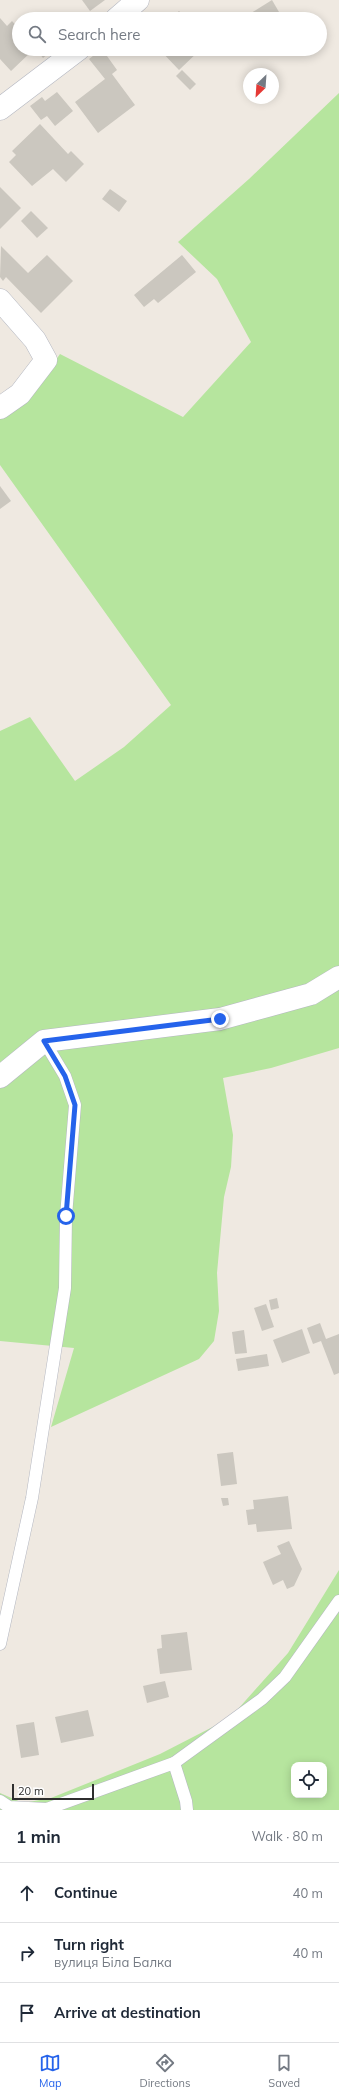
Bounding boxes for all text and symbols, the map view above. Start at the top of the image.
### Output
search box [12,12,327,56]
icon: search [26,23,48,45]
text: Search here [58,25,140,44]
north arrow [243,68,279,104]
route end [211,1010,229,1028]
route start [57,1207,75,1225]
map controls [291,1762,327,1798]
button: locate [291,1762,327,1798]
scale bar [12,1782,94,1801]
text: 20 m [18,1784,44,1798]
text: 1 min [16,1826,61,1847]
text: Walk · 80 m [252,1828,323,1844]
icon: ahead [16,1882,38,1904]
text: Continue [54,1883,117,1902]
text: 40 m [293,1885,323,1901]
text: Turn right [54,1935,124,1954]
icon: right [16,1942,38,1964]
text: 40 m [293,1945,323,1961]
text: вулиця Біла Балка [54,1954,172,1970]
icon: arrive [16,2002,38,2024]
text: Arrive at destination [54,2003,201,2022]
tab: Map [39,2052,62,2090]
tab: Directions [140,2052,190,2090]
tab: Saved [268,2052,300,2090]

